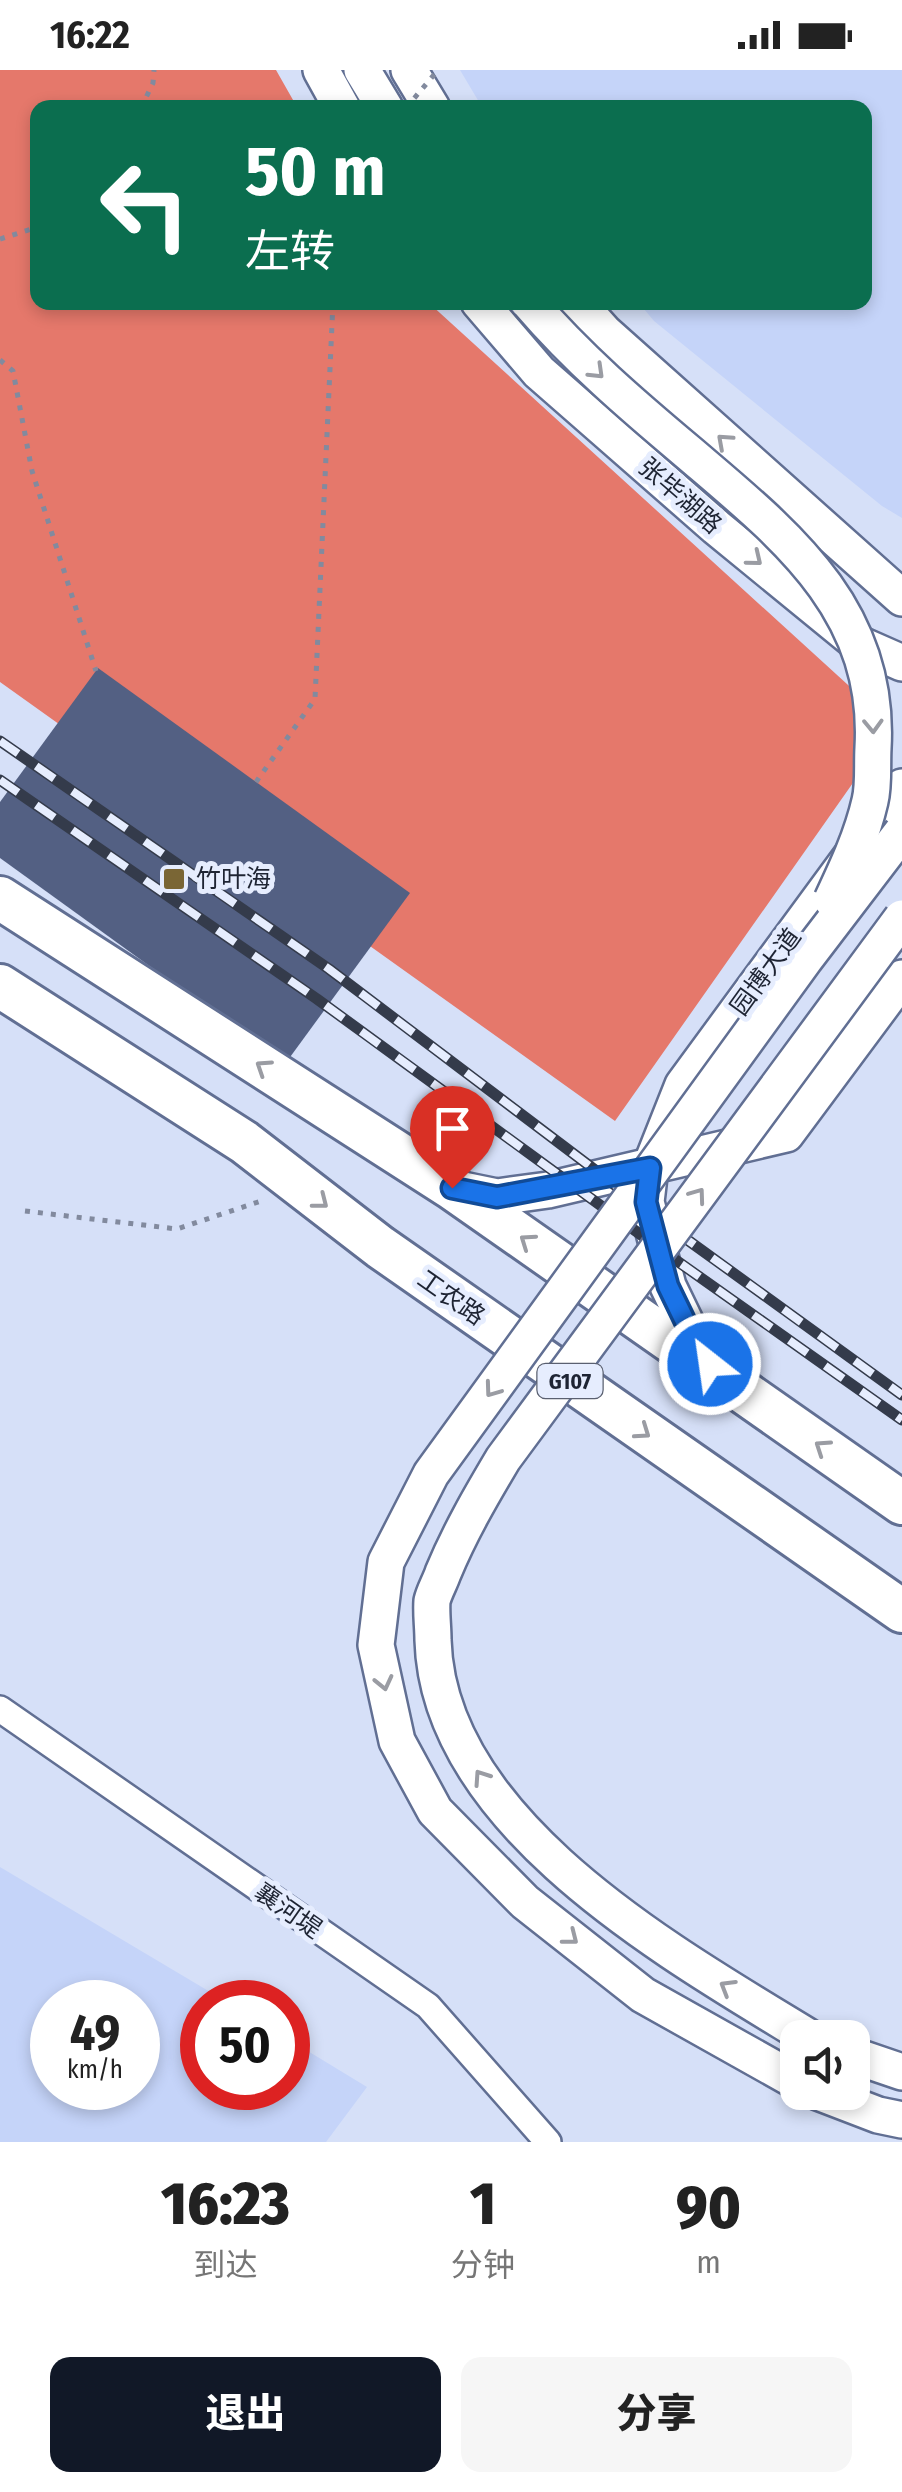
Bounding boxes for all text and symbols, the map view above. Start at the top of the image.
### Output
text: 16:22 [50,12,130,58]
text: 50 m [245,130,386,214]
icon: left [80,140,210,270]
text: 左转 [245,225,335,279]
one-way arrow [586,360,604,378]
one-way arrow [717,434,736,452]
street label: 张毕湖路 [632,452,728,540]
one-way arrow [744,547,762,565]
one-way arrow [863,719,884,735]
place label: 竹叶海 [196,864,271,894]
marker: 竹叶海 [161,866,187,892]
street label: 园博大道 [724,923,808,1021]
one-way arrow [255,1060,273,1079]
pin [410,1086,495,1189]
icon: arrive [425,1101,480,1156]
one-way arrow [686,1188,704,1206]
one-way arrow [310,1190,328,1208]
one-way arrow [519,1235,538,1253]
street label: 工农路 [412,1264,490,1332]
position arrow [658,1312,762,1416]
road number: G107 [538,1364,602,1398]
one-way arrow [486,1379,504,1397]
one-way arrow [631,1420,650,1438]
one-way arrow [814,1441,832,1460]
one-way arrow [372,1674,393,1691]
one-way arrow [475,1770,494,1788]
street label: 襄河堤 [249,1877,327,1945]
one-way arrow [559,1926,577,1944]
speed limit sign: 50 [180,1980,310,2110]
one-way arrow [720,1980,738,1999]
text: 49 [70,2003,120,2063]
map controls [780,2020,870,2110]
button: sound [780,2020,870,2110]
text: km/h [67,2055,123,2085]
text: 16:23 [161,2168,290,2240]
text: 1 [470,2168,496,2240]
text: 90 [676,2172,741,2244]
text: m [696,2243,721,2281]
text: 到达 [193,2246,257,2284]
text: 分钟 [451,2246,515,2284]
button: 退出 [50,2357,441,2472]
button: 分享 [461,2357,852,2472]

